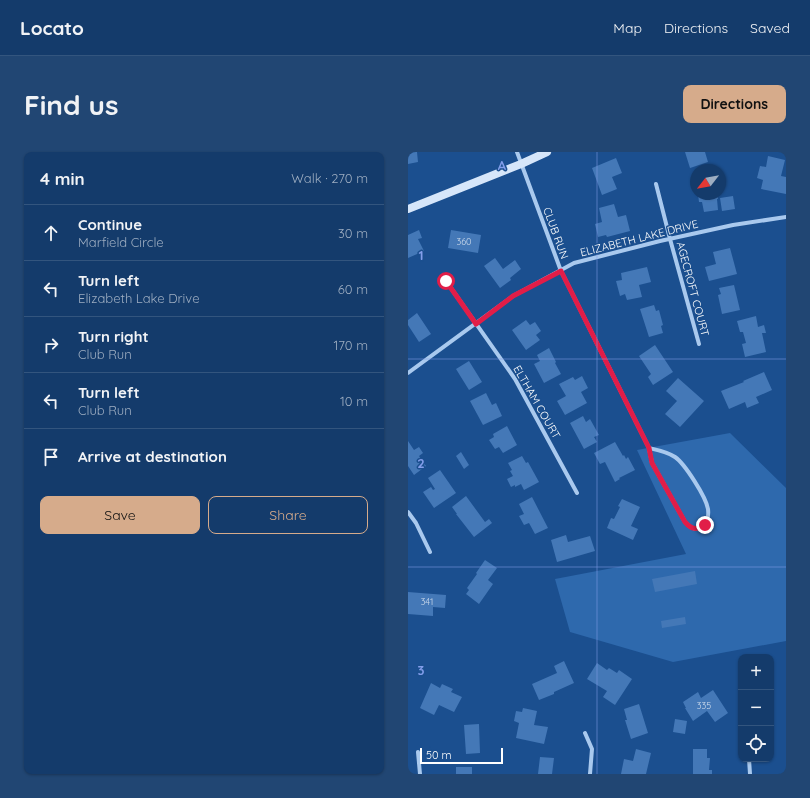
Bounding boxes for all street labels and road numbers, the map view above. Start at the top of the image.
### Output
street label: CLUB RUN [540,205,572,261]
street label: ELIZABETH LAKE DRIVE [578,217,700,259]
street label: AGECROFT COURT [674,240,712,338]
street label: ELTHAM COURT [510,363,564,442]

